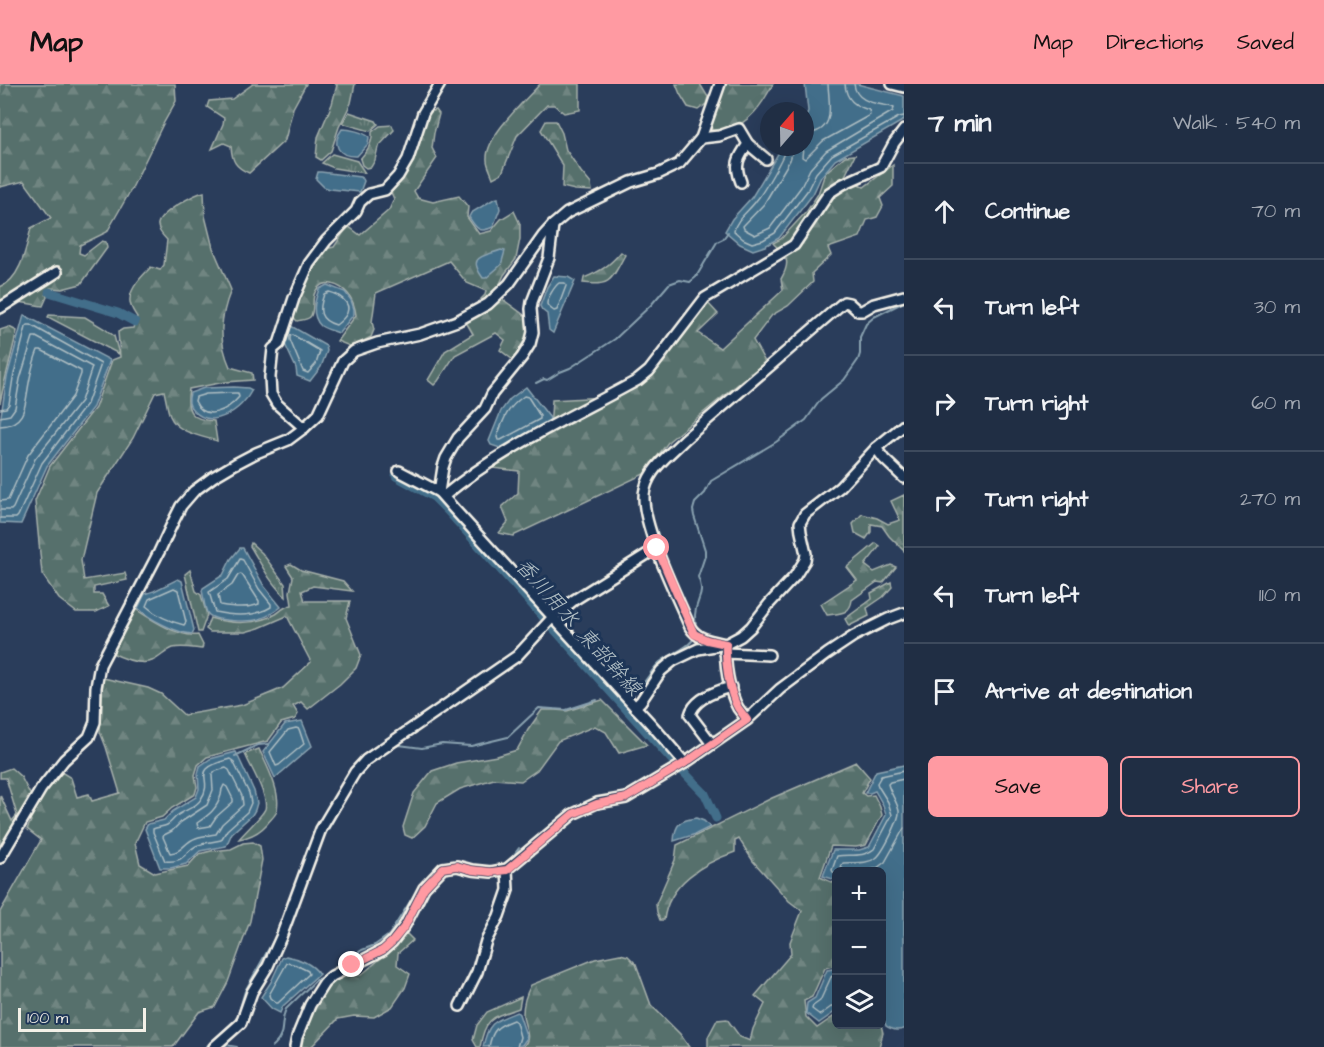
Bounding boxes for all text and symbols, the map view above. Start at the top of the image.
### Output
text: Map [30,23,83,62]
text: Map [1033,28,1073,57]
text: Directions [1106,28,1204,57]
text: Saved [1237,28,1294,57]
north arrow [760,102,814,156]
text: 7 min [928,105,992,141]
text: Walk · 540 m [1173,109,1300,137]
icon: ahead [928,195,961,228]
text: Continue [985,196,1070,227]
text: 70 m [1252,197,1300,225]
icon: left [928,291,961,324]
text: Turn left [985,292,1079,323]
text: 30 m [1254,293,1300,321]
icon: right [928,387,961,420]
text: Turn right [985,388,1088,419]
text: 60 m [1251,389,1300,417]
icon: right [928,483,961,516]
text: Turn right [985,484,1088,515]
text: 270 m [1240,485,1300,513]
route start [643,534,669,560]
water label: 香川用水 東部幹線 [508,552,648,703]
icon: left [928,579,961,612]
text: Turn left [985,580,1079,611]
text: 110 m [1259,581,1300,609]
icon: arrive [928,675,961,708]
text: Arrive at destination [985,676,1192,707]
button: Save [928,756,1108,817]
button: Share [1120,756,1300,817]
map controls [832,867,886,1029]
button: + [832,867,886,921]
button: − [832,921,886,975]
route end [338,951,364,977]
button: layers [832,975,886,1029]
scale bar [18,1005,146,1032]
text: 100 m [27,1007,68,1029]

